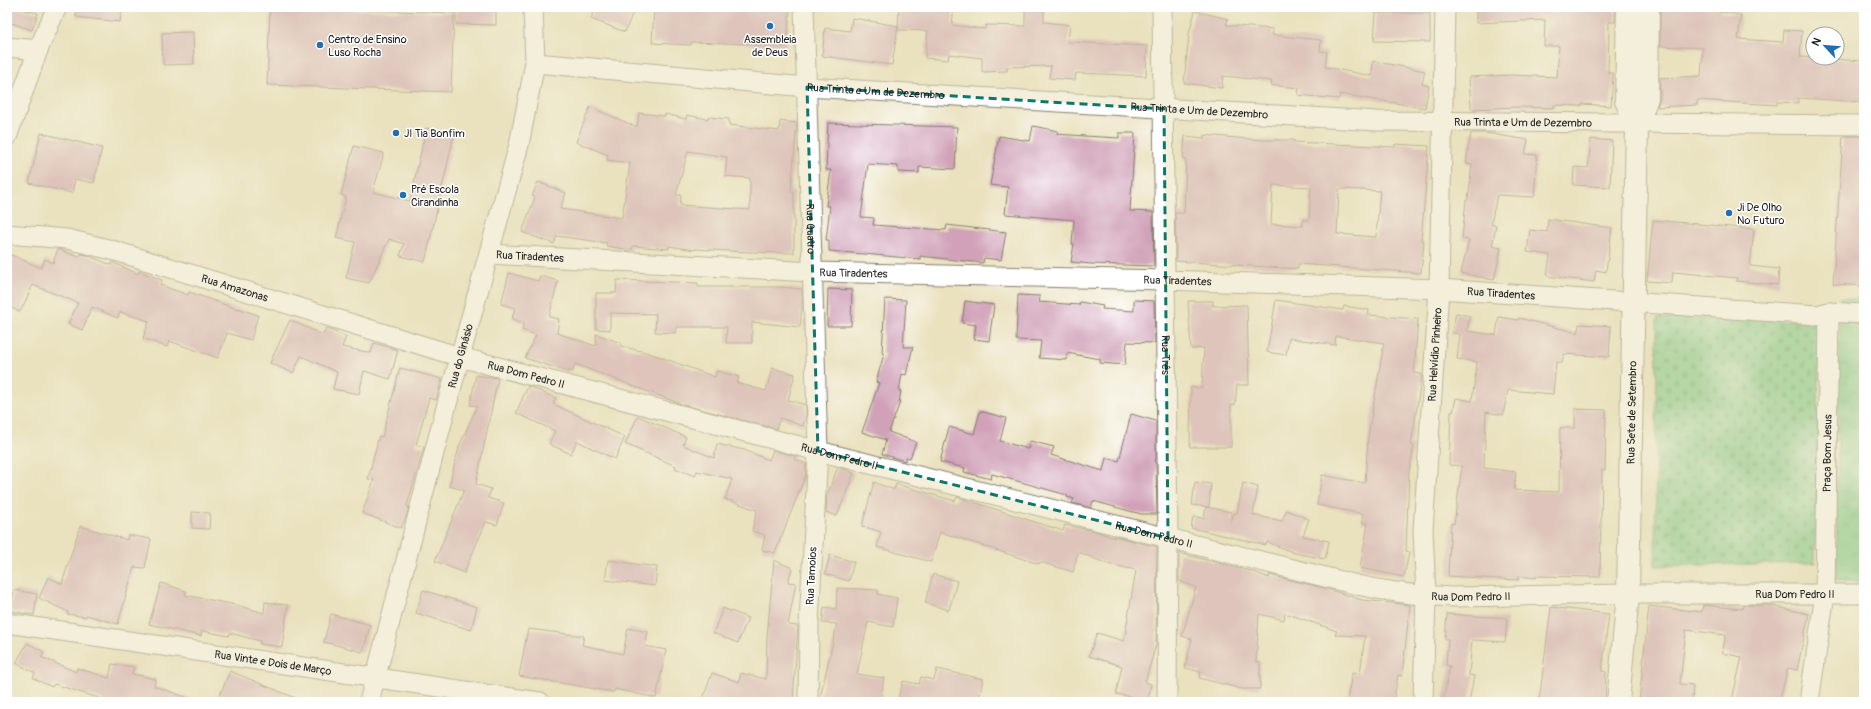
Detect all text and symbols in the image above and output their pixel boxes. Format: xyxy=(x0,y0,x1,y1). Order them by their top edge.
marker: Assembleia de Deus xyxy=(765,21,775,31)
north arrow xyxy=(1805,26,1845,66)
place label: Centro de Ensino Luso Rocha xyxy=(328,33,407,59)
place label: Assembleia de Deus xyxy=(744,33,796,59)
text: N xyxy=(1809,35,1824,48)
marker: Centro de Ensino Luso Rocha xyxy=(315,40,325,50)
street label: Rua Trinta e Um de Dezembro xyxy=(807,81,945,102)
street label: Rua Trinta e Um de Dezembro xyxy=(1130,100,1269,121)
street label: Rua Trinta e Um de Dezembro xyxy=(1454,116,1592,130)
place label: JI Tia Bonfim xyxy=(404,127,465,140)
marker: JI Tia Bonfim xyxy=(391,128,401,138)
place label: Pré Escola Cirandinha xyxy=(411,183,459,209)
marker: Pré Escola Cirandinha xyxy=(398,190,408,200)
place label: Ji De Olho No Futuro xyxy=(1737,201,1785,227)
street label: Rua Quatro xyxy=(803,203,818,254)
marker: Ji De Olho No Futuro xyxy=(1724,208,1734,218)
street label: Rua Tiradentes xyxy=(495,248,564,265)
street label: Rua Tiradentes xyxy=(819,266,888,281)
street label: Rua Amazonas xyxy=(200,272,270,305)
street label: Rua Tiradentes xyxy=(1143,274,1212,289)
street label: Rua Tiradentes xyxy=(1467,285,1536,303)
street label: Rua Helvídio Pinheiro xyxy=(1426,307,1445,402)
street label: Rua do Ginásio xyxy=(446,322,476,390)
street label: Rua Três xyxy=(1159,335,1172,375)
street label: Rua Dom Pedro II xyxy=(486,359,566,391)
street label: Rua Sete de Setembro xyxy=(1624,361,1639,464)
street label: Praça Bom Jesus xyxy=(1820,414,1835,492)
street label: Rua Dom Pedro II xyxy=(799,441,879,473)
street label: Rua Dom Pedro II xyxy=(1114,519,1194,551)
street label: Rua Tamoios xyxy=(803,546,820,606)
street label: Rua Dom Pedro II xyxy=(1755,588,1835,601)
street label: Rua Dom Pedro II xyxy=(1431,590,1511,604)
street label: Rua Vinte e Dois de Março xyxy=(214,648,332,678)

